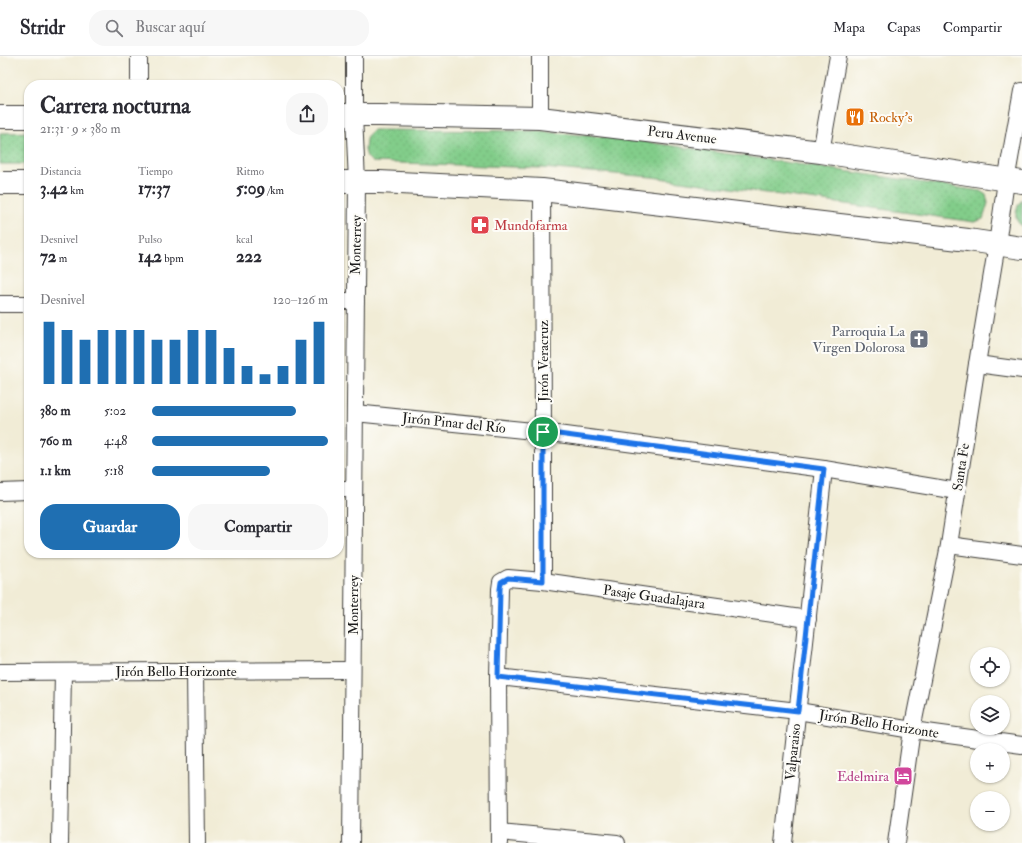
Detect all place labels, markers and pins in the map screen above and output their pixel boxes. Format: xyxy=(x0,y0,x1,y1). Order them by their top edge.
restaurant icon: Rocky's xyxy=(844,106,866,128)
place label: Rocky's xyxy=(869,109,913,127)
pharmacy icon: Mundofarma xyxy=(469,214,491,236)
place label: Mundofarma xyxy=(494,217,568,234)
place label: Parroquia La Virgen Dolorosa xyxy=(813,323,905,356)
church icon: Parroquia La Virgen Dolorosa xyxy=(908,328,930,350)
pin xyxy=(526,415,560,449)
hotel icon: Edelmira xyxy=(892,765,914,787)
place label: Edelmira xyxy=(837,768,889,785)

